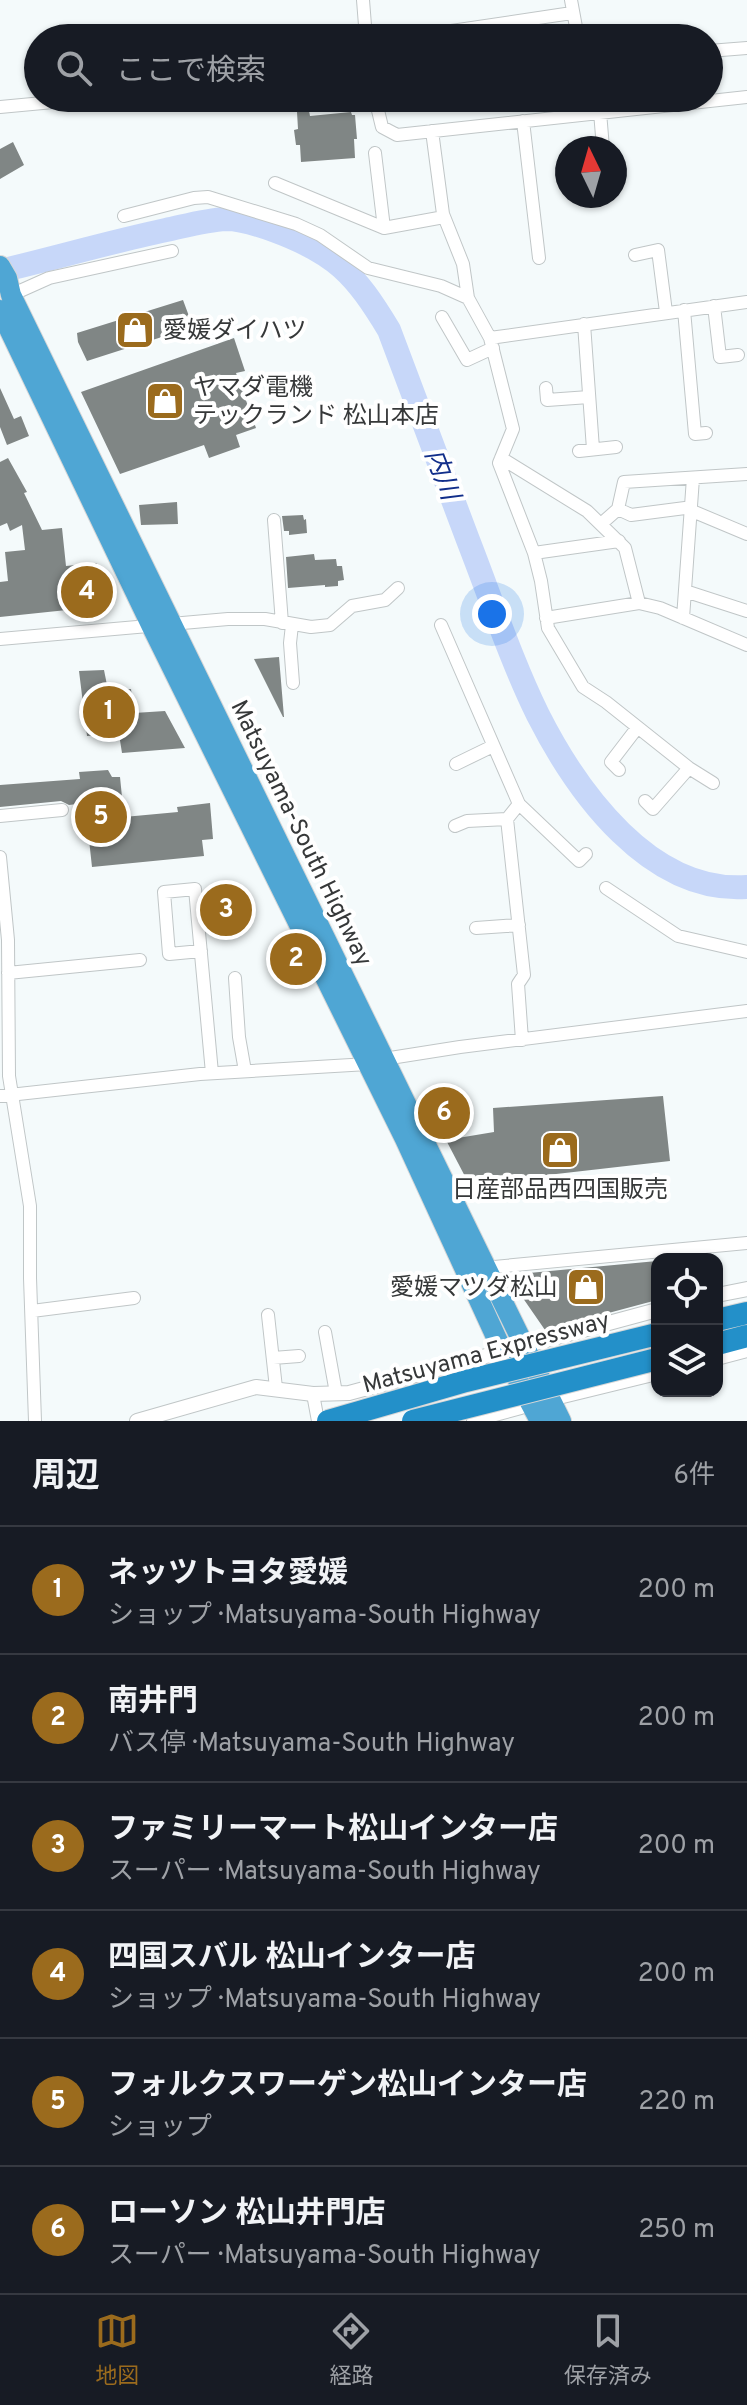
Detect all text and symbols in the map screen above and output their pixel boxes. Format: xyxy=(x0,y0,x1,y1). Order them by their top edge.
search box xyxy=(24,24,723,112)
icon: search xyxy=(52,46,96,90)
text: ここで検索 xyxy=(116,54,266,91)
north arrow xyxy=(555,136,627,208)
shop icon: 愛媛ダイハツ xyxy=(114,309,156,351)
place label: 愛媛ダイハツ xyxy=(163,317,307,347)
place label: ヤマダ電機 テックランド 松山本店 xyxy=(193,374,439,432)
shop icon: ヤマダ電機 テックランド 松山本店 xyxy=(144,380,186,422)
water label: 内川 xyxy=(416,445,466,508)
pin: 4 xyxy=(61,562,113,622)
your location xyxy=(472,594,512,634)
pin: 1 xyxy=(83,682,135,742)
street label: Matsuyama-South Highway xyxy=(223,696,378,972)
pin: 5 xyxy=(75,787,127,847)
pin: 3 xyxy=(200,880,252,940)
pin: 2 xyxy=(270,929,322,989)
pin: 6 xyxy=(418,1083,470,1143)
shop icon: 日産部品西四国販売 xyxy=(539,1129,581,1171)
place label: 日産部品西四国販売 xyxy=(452,1176,668,1206)
map controls xyxy=(651,1253,723,1397)
button: locate xyxy=(651,1253,723,1325)
shop icon: 愛媛マツダ松山 xyxy=(565,1266,607,1308)
place label: 愛媛マツダ松山 xyxy=(390,1274,558,1304)
street label: Matsuyama Expressway xyxy=(360,1306,613,1401)
button: layers xyxy=(651,1325,723,1397)
text: 周辺 xyxy=(32,1456,100,1499)
text: 6件 xyxy=(673,1460,715,1493)
text: ネッツトヨタ愛媛 xyxy=(108,1556,348,1593)
text: 1 xyxy=(53,1574,63,1607)
text: 200 m xyxy=(638,1574,715,1607)
text: ショップ · Matsuyama-South Highway xyxy=(108,1600,541,1633)
text: 南井門 xyxy=(108,1684,198,1721)
text: 2 xyxy=(50,1702,66,1735)
text: 200 m xyxy=(638,1702,715,1735)
text: バス停 · Matsuyama-South Highway xyxy=(108,1728,515,1761)
text: ファミリーマート松山インター店 xyxy=(108,1812,558,1849)
text: 3 xyxy=(50,1830,66,1863)
text: 200 m xyxy=(638,1830,715,1863)
text: スーパー · Matsuyama-South Highway xyxy=(108,1856,541,1889)
text: 四国スバル 松山インター店 xyxy=(108,1940,476,1977)
text: 4 xyxy=(50,1958,66,1991)
text: 200 m xyxy=(638,1958,715,1991)
text: ショップ · Matsuyama-South Highway xyxy=(108,1984,541,2017)
text: フォルクスワーゲン松山インター店 xyxy=(108,2068,587,2105)
text: 5 xyxy=(50,2086,66,2119)
text: 220 m xyxy=(638,2086,715,2119)
text: ショップ xyxy=(108,2112,212,2145)
text: ローソン 松山井門店 xyxy=(108,2196,386,2233)
text: 6 xyxy=(50,2214,66,2247)
text: 250 m xyxy=(638,2214,715,2247)
text: スーパー · Matsuyama-South Highway xyxy=(108,2240,541,2273)
tab: 地図 xyxy=(95,2309,139,2391)
tab: 経路 xyxy=(329,2309,374,2391)
tab: 保存済み xyxy=(564,2309,652,2391)

